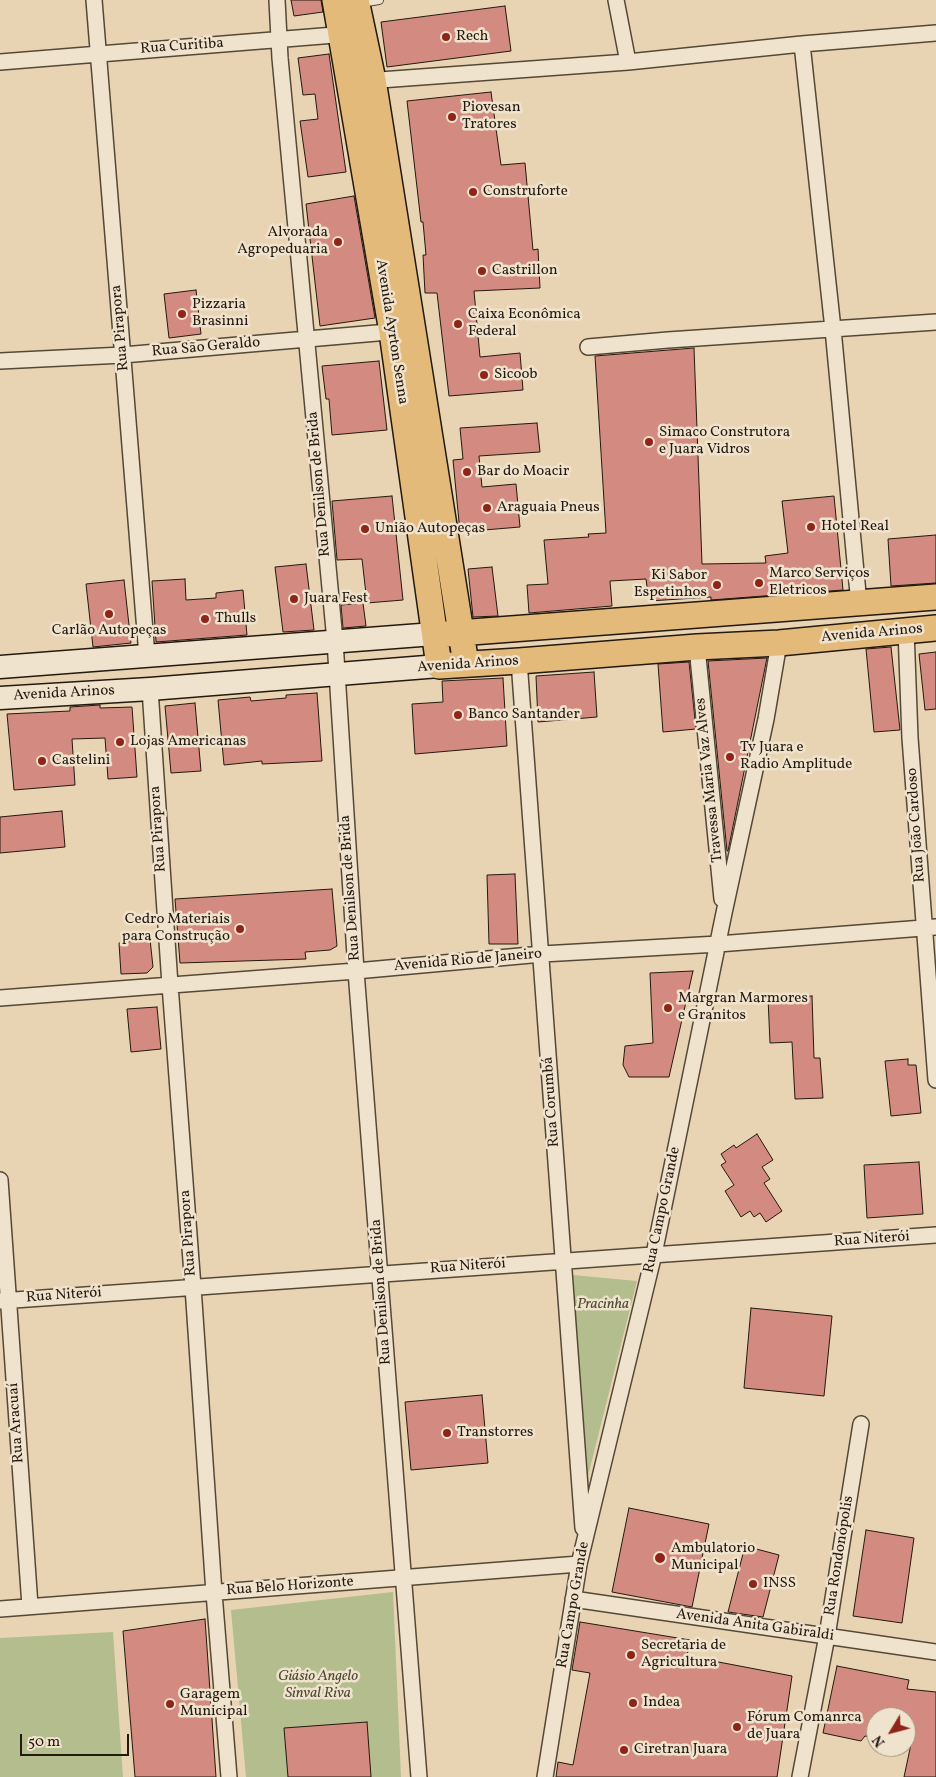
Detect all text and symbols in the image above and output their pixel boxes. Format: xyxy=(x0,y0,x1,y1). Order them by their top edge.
place label: Rech xyxy=(456,28,488,46)
marker: Rech xyxy=(440,31,452,43)
street label: Rua Curitiba xyxy=(140,35,224,59)
place label: Piovesan Tratores xyxy=(462,99,521,134)
marker: Piovesan Tratores xyxy=(446,111,458,123)
place label: Construforte xyxy=(483,183,568,201)
marker: Construforte xyxy=(467,186,479,198)
place label: Alvorada Agropeduaria xyxy=(237,224,328,259)
marker: Alvorada Agropeduaria xyxy=(332,236,344,248)
street label: Avenida Ayrton Senna xyxy=(371,258,411,406)
place label: Castrillon xyxy=(492,262,558,280)
marker: Castrillon xyxy=(476,265,488,277)
street label: Rua Pirapora xyxy=(108,284,134,372)
place label: Pizzaria Brasinni xyxy=(192,296,248,331)
place label: Caixa Econômica Federal xyxy=(468,306,581,341)
marker: Pizzaria Brasinni xyxy=(176,308,188,320)
marker: Caixa Econômica Federal xyxy=(452,318,464,330)
street label: Rua São Geraldo xyxy=(151,334,261,362)
place label: Sicoob xyxy=(494,366,538,384)
marker: Sicoob xyxy=(478,369,490,381)
street label: Rua Denilson de Brida xyxy=(305,410,335,558)
place label: Simaco Construtora e Juara Vidros xyxy=(659,424,790,459)
marker: Simaco Construtora e Juara Vidros xyxy=(643,436,655,448)
place label: Bar do Moacir xyxy=(477,463,569,481)
marker: Bar do Moacir xyxy=(461,466,473,478)
place label: Araguaia Pneus xyxy=(497,499,600,517)
marker: Araguaia Pneus xyxy=(481,502,493,514)
place label: Hotel Real xyxy=(821,518,889,536)
place label: União Autopeças xyxy=(375,520,485,538)
marker: Hotel Real xyxy=(805,521,817,533)
marker: União Autopeças xyxy=(359,523,371,535)
place label: Marco Serviços Eletricos xyxy=(769,565,870,600)
place label: Ki Sabor Espetinhos xyxy=(634,567,707,602)
marker: Marco Serviços Eletricos xyxy=(753,577,765,589)
marker: Ki Sabor Espetinhos xyxy=(711,579,723,591)
place label: Juara Fest xyxy=(304,590,368,608)
marker: Juara Fest xyxy=(288,593,300,605)
marker: Carlão Autopeças xyxy=(103,608,115,620)
place label: Thulls xyxy=(215,610,256,628)
marker: Thulls xyxy=(199,613,211,625)
street label: Avenida Arinos xyxy=(821,621,923,647)
place label: Carlão Autopeças xyxy=(52,622,166,640)
street label: Avenida Arinos xyxy=(417,652,519,678)
street label: Avenida Arinos xyxy=(13,682,115,706)
street label: Travessa Maria Vaz Alves xyxy=(692,697,728,863)
place label: Banco Santander xyxy=(468,706,580,724)
marker: Banco Santander xyxy=(452,709,464,721)
place label: Lojas Americanas xyxy=(130,733,246,751)
marker: Lojas Americanas xyxy=(114,736,126,748)
place label: Tv Juara e Radio Amplitude xyxy=(740,739,852,774)
marker: Tv Juara e Radio Amplitude xyxy=(724,751,736,763)
place label: Castelini xyxy=(52,752,110,770)
marker: Castelini xyxy=(36,755,48,767)
street label: Rua João Cardoso xyxy=(904,767,930,883)
street label: Rua Pirapora xyxy=(147,785,171,873)
street label: Rua Denilson de Brida xyxy=(337,814,365,962)
place label: Cedro Materiais para Construção xyxy=(122,911,230,946)
marker: Cedro Materiais para Construção xyxy=(234,923,246,935)
street label: Avenida Rio de Janeiro xyxy=(393,946,543,976)
place label: Margran Marmores e Granitos xyxy=(678,990,808,1025)
marker: Margran Marmores e Granitos xyxy=(662,1002,674,1014)
street label: Rua Corumbá xyxy=(540,1056,564,1148)
street label: Rua Campo Grande xyxy=(641,1145,685,1275)
street label: Rua Pirapora xyxy=(177,1189,201,1277)
street label: Rua Denilson de Brida xyxy=(368,1218,396,1366)
street label: Rua Niterói xyxy=(834,1228,910,1252)
street label: Rua Niterói xyxy=(430,1255,506,1279)
street label: Rua Niterói xyxy=(26,1284,102,1308)
park label: Pracinha xyxy=(577,1296,629,1314)
street label: Rua Aracuaí xyxy=(5,1382,29,1464)
place label: Transtorres xyxy=(457,1424,533,1442)
marker: Transtorres xyxy=(441,1427,453,1439)
street label: Rua Rondonópolis xyxy=(822,1495,858,1617)
street label: Rua Campo Grande xyxy=(554,1540,594,1670)
place label: Ambulatorio Municipal xyxy=(671,1540,755,1575)
marker: Ambulatorio Municipal xyxy=(653,1551,667,1565)
street label: Rua Belo Horizonte xyxy=(226,1574,354,1600)
place label: INSS xyxy=(763,1575,796,1593)
marker: INSS xyxy=(747,1578,759,1590)
street label: Avenida Anita Gabiraldi xyxy=(675,1606,835,1646)
place label: Secretaria de Agricultura xyxy=(641,1637,726,1672)
marker: Secretaria de Agricultura xyxy=(625,1649,637,1661)
park label: Giásio Angelo Sinval Riva xyxy=(278,1668,358,1703)
place label: Garagem Municipal xyxy=(180,1686,247,1721)
place label: Indea xyxy=(643,1694,680,1712)
marker: Indea xyxy=(627,1697,639,1709)
marker: Garagem Municipal xyxy=(164,1698,176,1710)
north arrow xyxy=(866,1707,916,1757)
place label: Fórum Comanrca de Juara xyxy=(747,1709,862,1744)
marker: Fórum Comanrca de Juara xyxy=(731,1721,743,1733)
scale bar xyxy=(22,1724,131,1756)
text: N xyxy=(869,1731,890,1751)
text: 50 m xyxy=(28,1732,60,1753)
place label: Ciretran Juara xyxy=(634,1741,727,1759)
marker: Ciretran Juara xyxy=(618,1744,630,1756)

